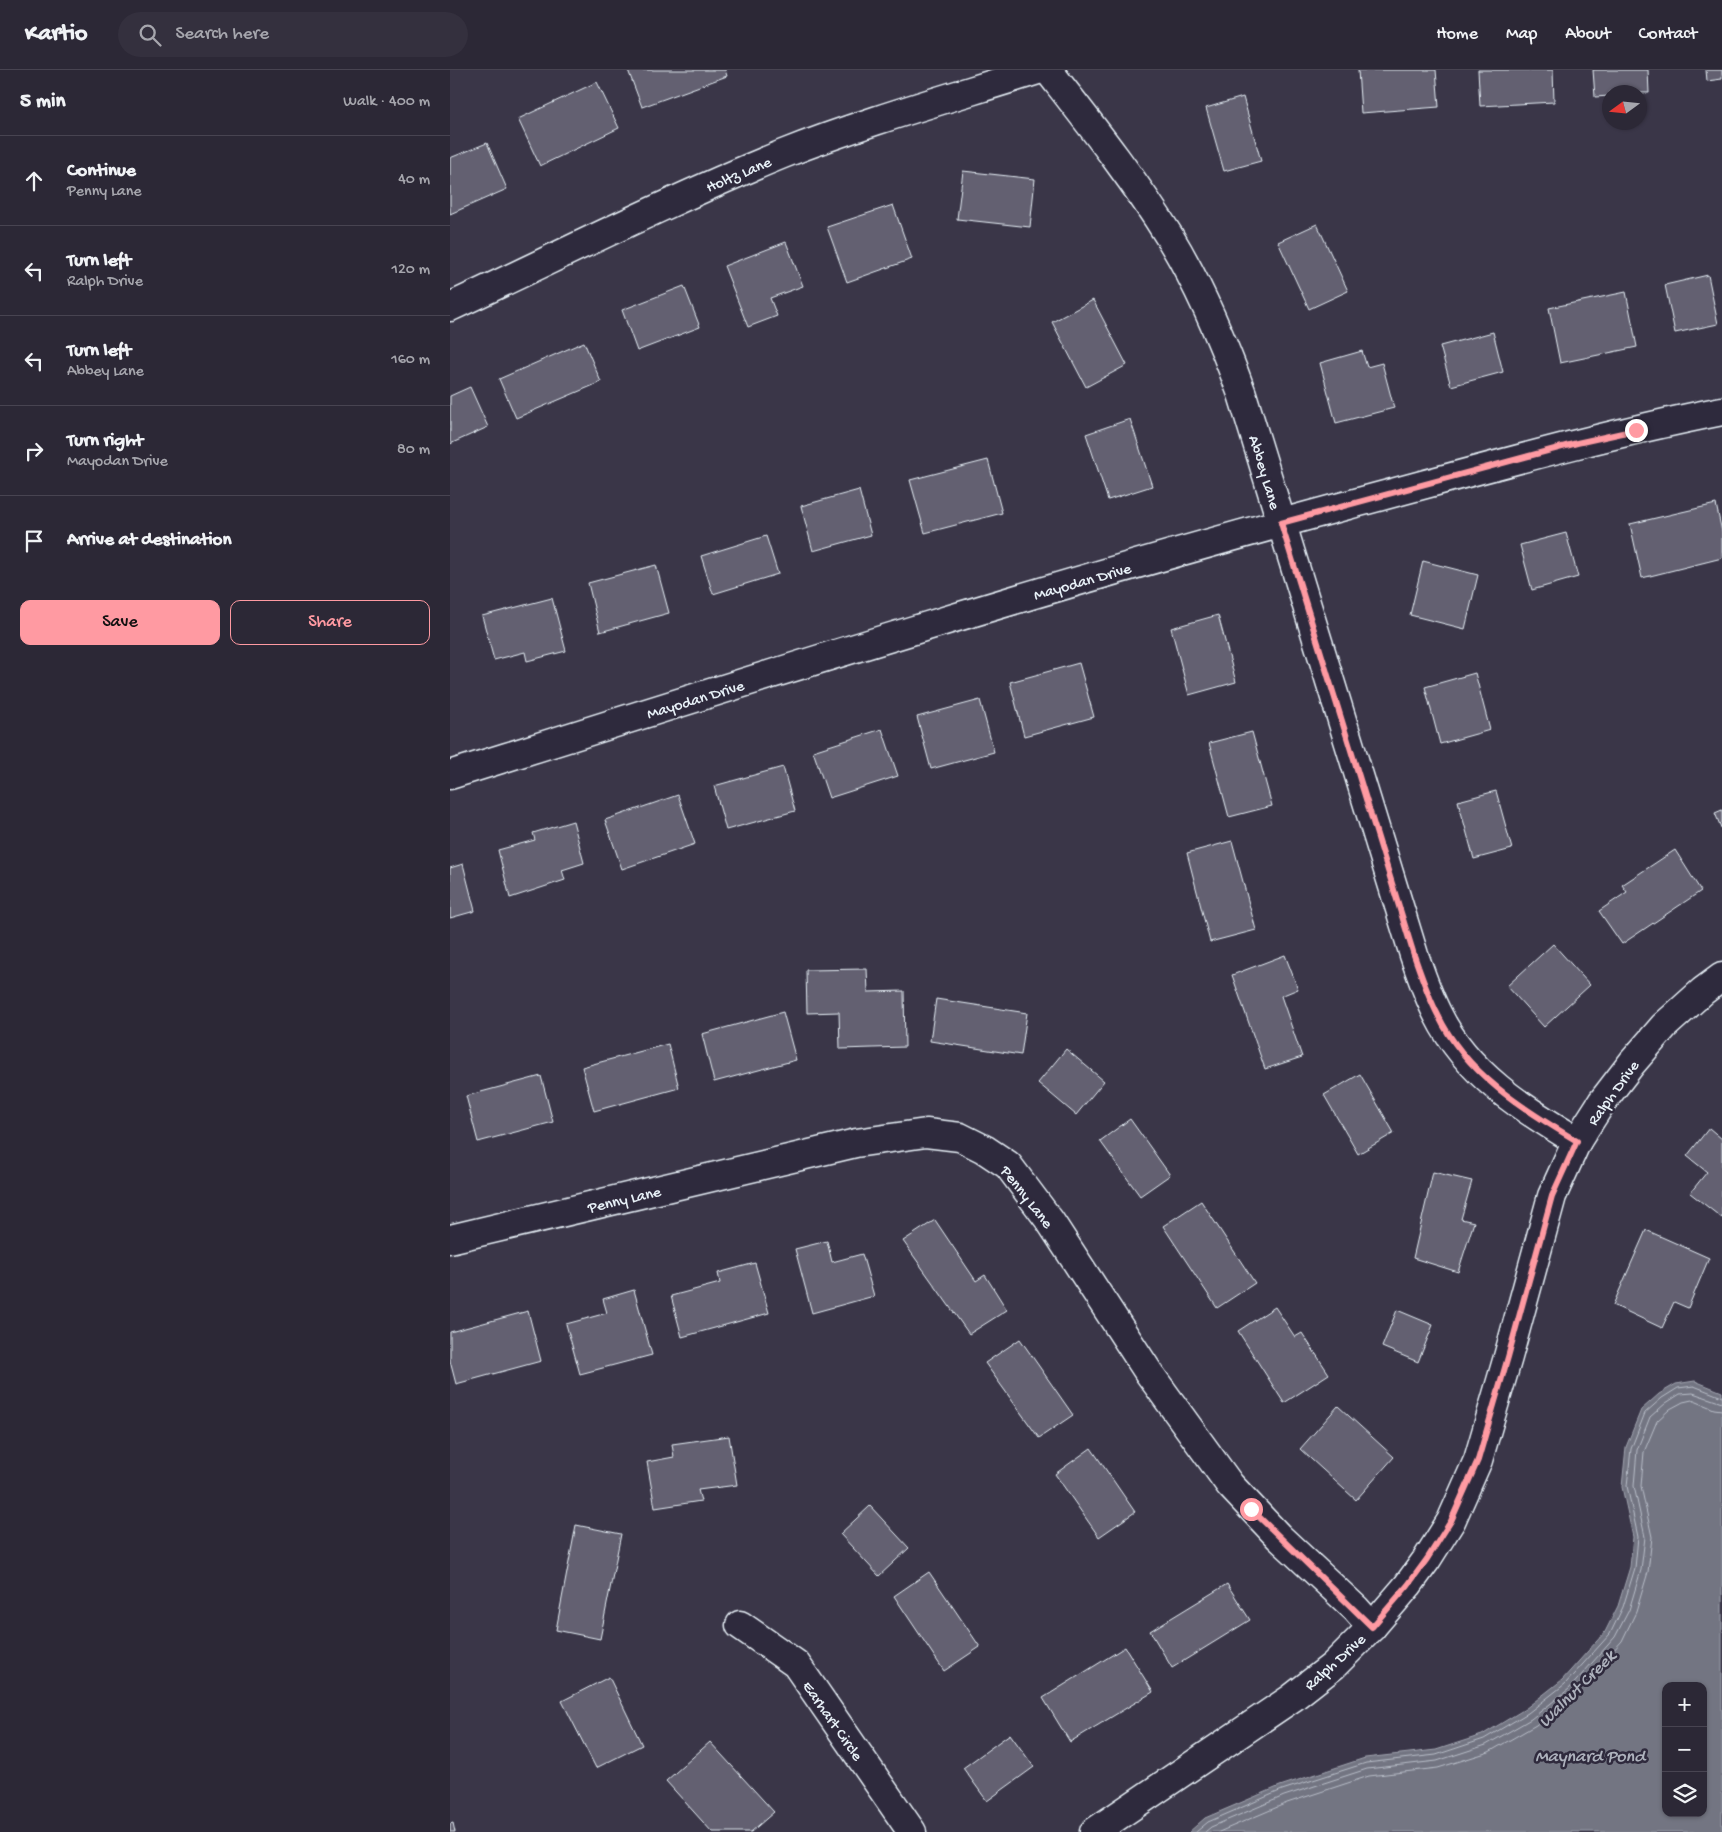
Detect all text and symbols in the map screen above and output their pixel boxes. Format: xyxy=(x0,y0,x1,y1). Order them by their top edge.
search box xyxy=(118,12,468,57)
text: Kartio xyxy=(25,20,88,49)
icon: search xyxy=(136,21,164,49)
text: Search here xyxy=(176,23,269,46)
text: Home xyxy=(1436,24,1478,45)
text: Map xyxy=(1506,24,1537,45)
text: About xyxy=(1565,24,1611,45)
text: Contact xyxy=(1639,24,1697,45)
north arrow xyxy=(1602,85,1647,130)
text: 5 min xyxy=(20,90,65,115)
text: Walk · 400 m xyxy=(343,93,430,112)
street label: Holtz Lane xyxy=(704,154,775,198)
text: Continue xyxy=(67,160,136,183)
icon: ahead xyxy=(20,167,48,195)
text: 40 m xyxy=(398,171,430,190)
text: Penny Lane xyxy=(67,183,142,202)
text: Turn left xyxy=(67,250,131,273)
icon: left xyxy=(20,257,48,285)
text: 120 m xyxy=(391,261,430,280)
text: Ralph Drive xyxy=(67,273,143,292)
text: Turn left xyxy=(67,340,131,363)
icon: left xyxy=(20,347,48,375)
text: 160 m xyxy=(391,351,430,370)
text: Abbey Lane xyxy=(67,363,144,382)
route end xyxy=(1625,419,1648,442)
text: Turn right xyxy=(67,430,143,453)
street label: Abbey Lane xyxy=(1242,433,1283,513)
icon: right xyxy=(20,437,48,465)
text: 80 m xyxy=(397,441,430,460)
text: Mayodan Drive xyxy=(67,453,168,472)
icon: arrive xyxy=(20,527,48,555)
text: Arrive at destination xyxy=(67,529,231,552)
street label: Mayodan Drive xyxy=(1032,560,1135,606)
button: Save xyxy=(20,600,220,645)
button: Share xyxy=(230,600,430,645)
street label: Mayodan Drive xyxy=(645,677,748,725)
street label: Ralph Drive xyxy=(1585,1057,1645,1130)
street label: Penny Lane xyxy=(994,1162,1056,1234)
street label: Penny Lane xyxy=(585,1184,664,1219)
route start xyxy=(1240,1498,1263,1521)
street label: Ralph Drive xyxy=(1302,1631,1371,1696)
water label: Walnut Creek xyxy=(1535,1645,1622,1733)
street label: Earhart Circle xyxy=(797,1678,866,1766)
map controls xyxy=(1662,1682,1707,1817)
button: + xyxy=(1662,1682,1707,1727)
button: − xyxy=(1662,1727,1707,1772)
water label: Maynard Pond xyxy=(1535,1747,1647,1768)
button: layers xyxy=(1662,1772,1707,1817)

